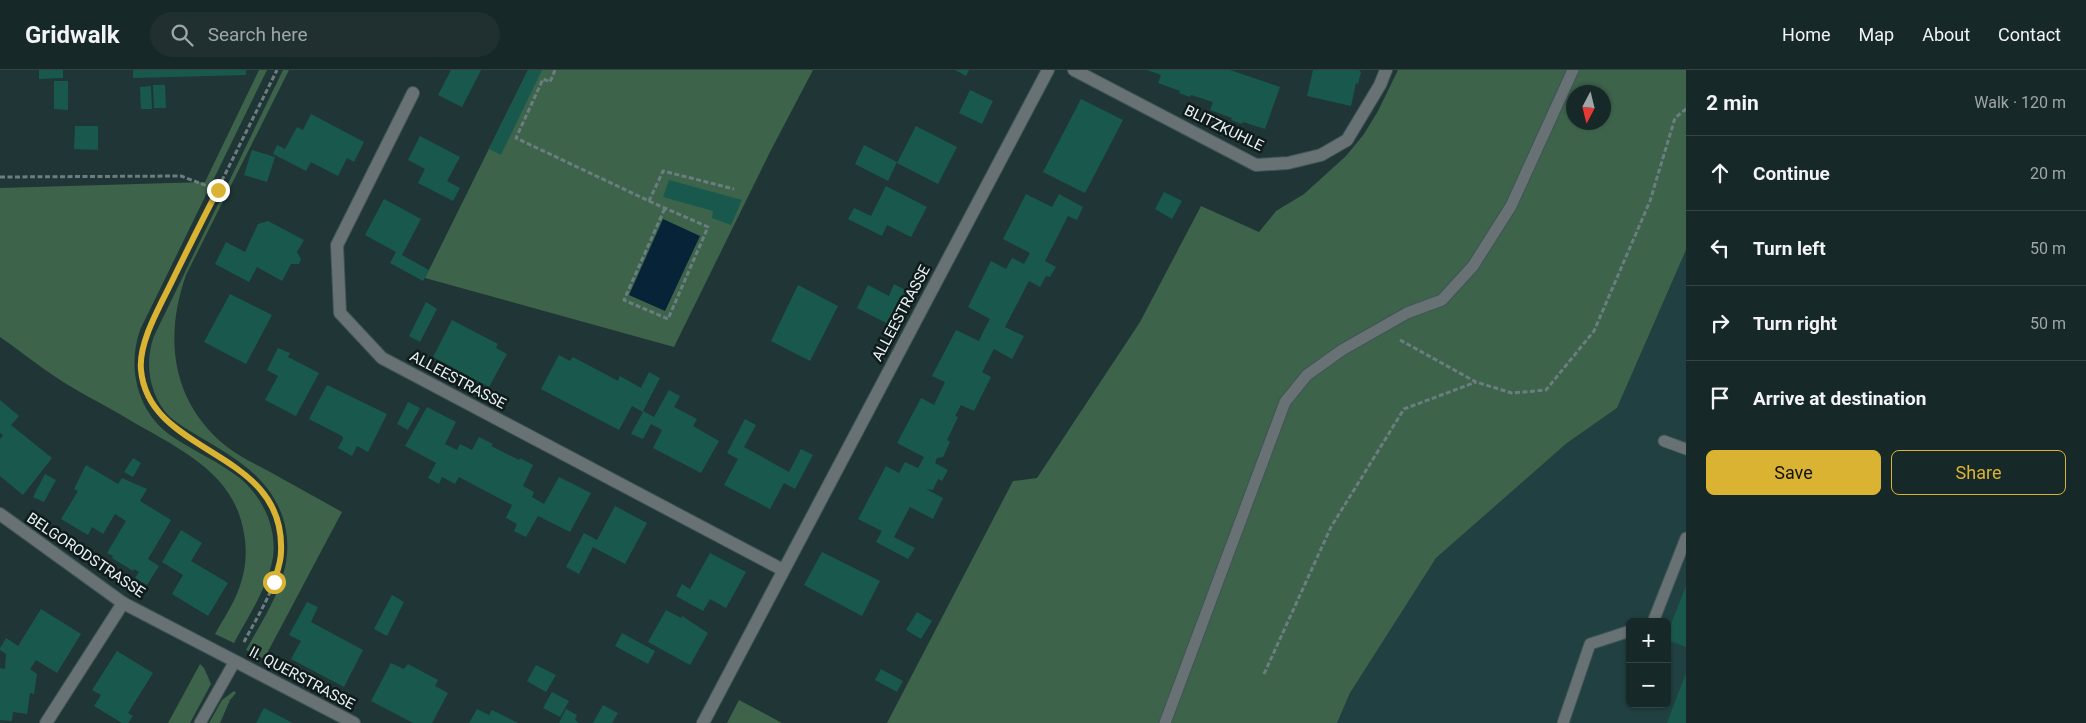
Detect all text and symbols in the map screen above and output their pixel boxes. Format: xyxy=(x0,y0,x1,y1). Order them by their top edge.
search box xyxy=(150,12,500,57)
text: Gridwalk xyxy=(25,21,120,49)
icon: search xyxy=(168,21,196,49)
text: Search here xyxy=(208,23,308,46)
text: Home xyxy=(1782,24,1831,45)
text: Map xyxy=(1859,24,1894,45)
text: About xyxy=(1922,24,1970,45)
text: Contact xyxy=(1998,24,2061,45)
north arrow xyxy=(1566,85,1611,130)
text: 2 min xyxy=(1706,91,1759,115)
text: Walk · 120 m xyxy=(1974,93,2066,112)
street label: BLITZKUHLE xyxy=(1182,101,1267,155)
icon: ahead xyxy=(1706,159,1734,187)
text: Continue xyxy=(1753,162,1830,185)
text: 20 m xyxy=(2030,164,2066,183)
route end xyxy=(207,179,230,202)
icon: left xyxy=(1706,234,1734,262)
text: Turn left xyxy=(1753,237,1826,260)
text: 50 m xyxy=(2030,239,2066,258)
street label: ALLEESTRASSE xyxy=(868,261,934,364)
icon: right xyxy=(1706,309,1734,337)
text: Turn right xyxy=(1753,312,1837,335)
text: 50 m xyxy=(2030,314,2066,333)
street label: ALLEESTRASSE xyxy=(407,347,510,413)
icon: arrive xyxy=(1706,384,1734,412)
text: Arrive at destination xyxy=(1753,387,1926,410)
button: Save xyxy=(1706,450,1881,495)
button: Share xyxy=(1891,450,2066,495)
street label: BELGORODSTRASSE xyxy=(23,509,149,601)
route start xyxy=(263,571,286,594)
map controls xyxy=(1626,618,1671,708)
button: + xyxy=(1626,618,1671,663)
street label: II. QUERSTRASSE xyxy=(246,643,358,714)
button: − xyxy=(1626,663,1671,708)

